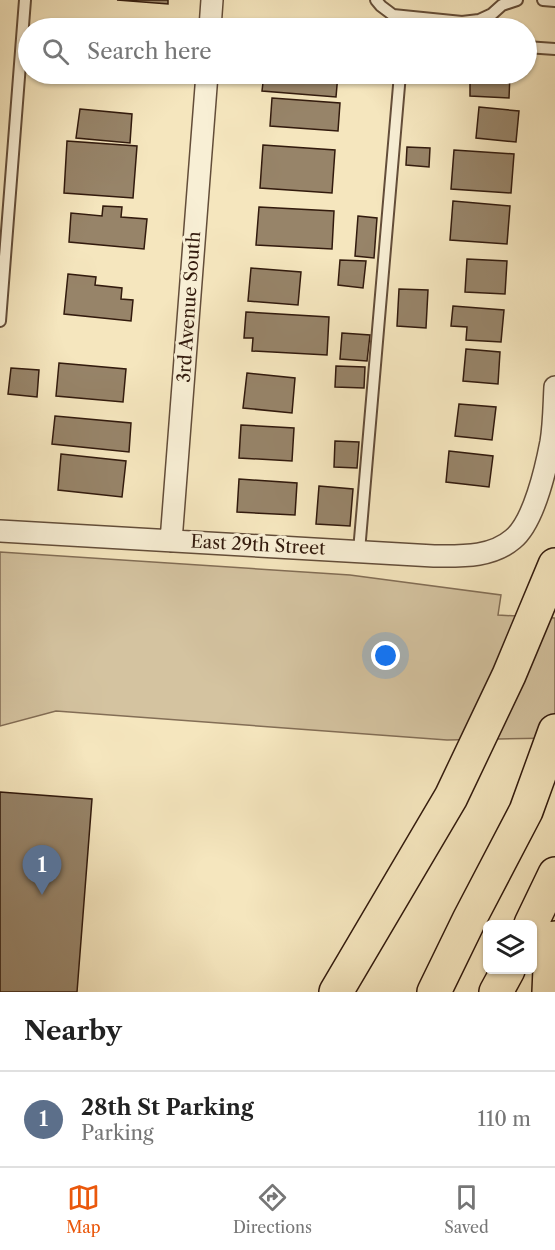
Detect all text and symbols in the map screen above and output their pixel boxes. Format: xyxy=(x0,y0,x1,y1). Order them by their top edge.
search box xyxy=(18,18,537,84)
icon: search xyxy=(39,35,72,68)
text: Search here xyxy=(87,38,212,65)
street label: 3rd Avenue South xyxy=(173,231,205,383)
street label: East 29th Street xyxy=(190,530,327,560)
your location xyxy=(371,641,400,670)
pin: 1 xyxy=(22,846,62,895)
map controls xyxy=(483,920,537,974)
button: layers xyxy=(483,920,537,974)
text: Nearby xyxy=(24,1015,122,1047)
text: 28th St Parking xyxy=(81,1094,254,1121)
text: 1 xyxy=(39,1107,48,1131)
text: 110 m xyxy=(478,1107,531,1131)
text: Parking xyxy=(81,1121,154,1145)
tab: Map xyxy=(66,1181,101,1237)
tab: Directions xyxy=(233,1181,312,1237)
tab: Saved xyxy=(444,1181,489,1237)

